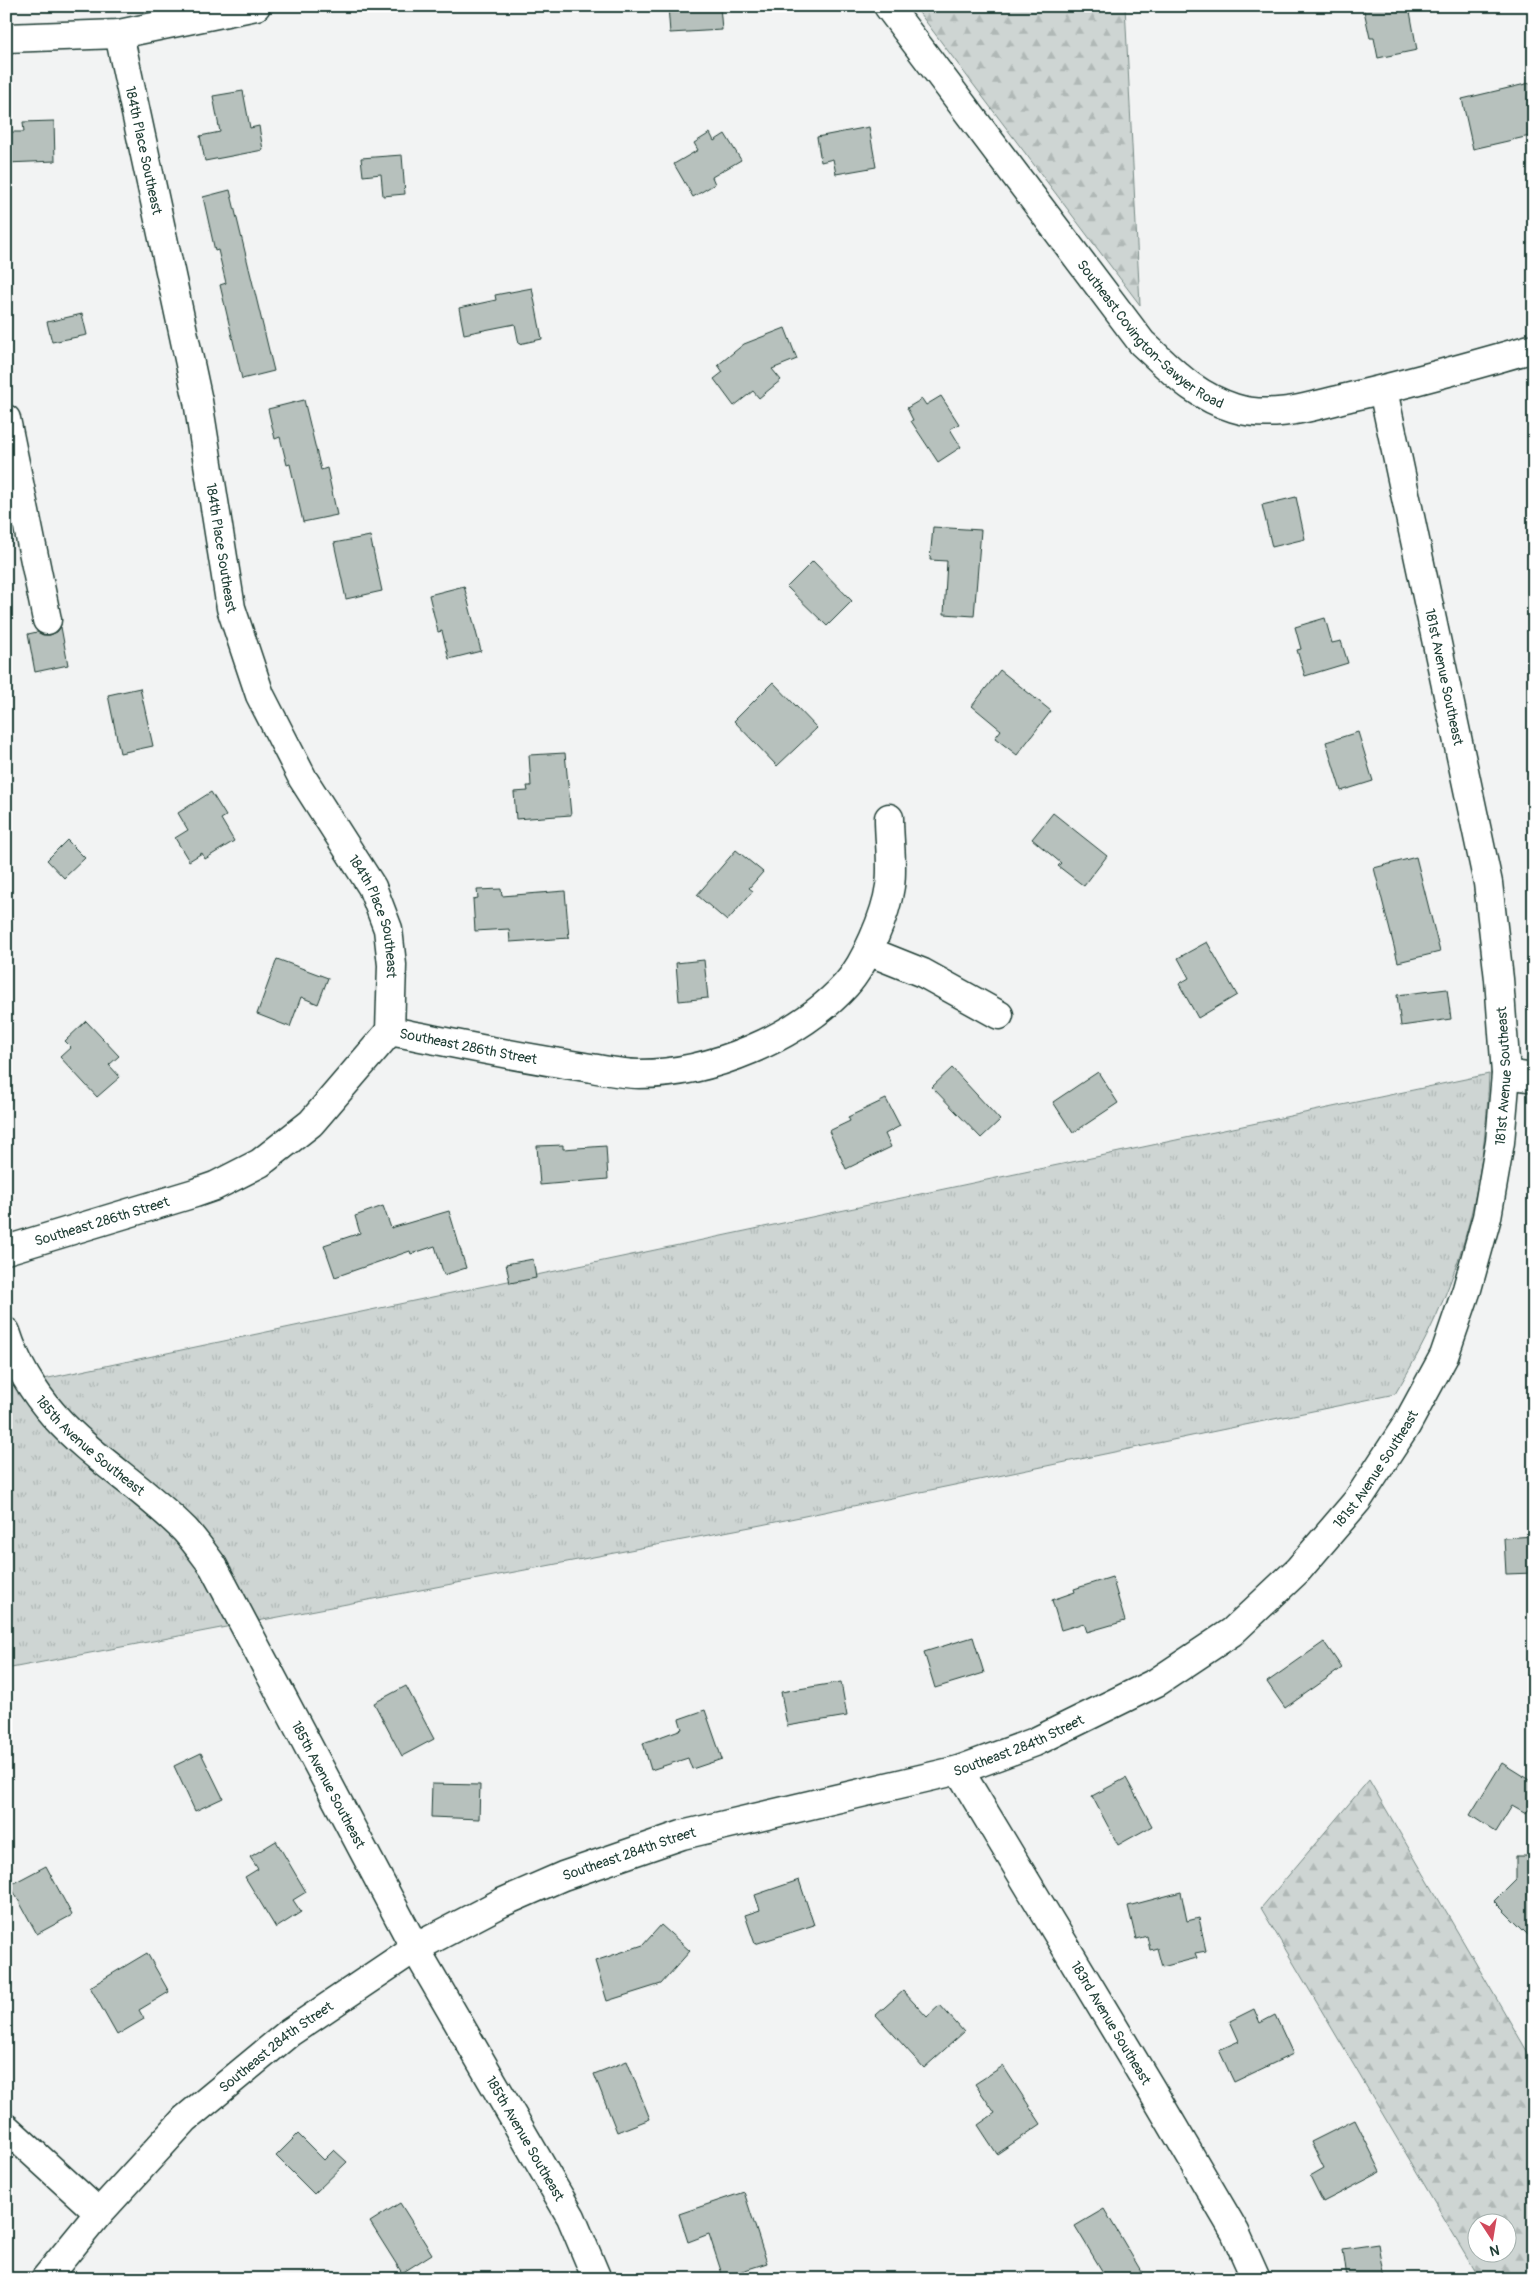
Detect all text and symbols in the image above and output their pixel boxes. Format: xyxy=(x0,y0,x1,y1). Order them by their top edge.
street label: 184th Place Southeast xyxy=(122,85,166,216)
street label: Southeast Covington-Sawyer Road xyxy=(1074,256,1226,412)
street label: 184th Place Southeast xyxy=(203,482,241,615)
street label: 181st Avenue Southeast xyxy=(1421,607,1467,747)
street label: 184th Place Southeast xyxy=(345,851,401,979)
street label: 181st Avenue Southeast xyxy=(1491,1006,1515,1147)
street label: Southeast 286th Street xyxy=(398,1025,539,1068)
street label: Southeast 286th Street xyxy=(32,1193,171,1249)
street label: 185th Avenue Southeast xyxy=(32,1392,149,1499)
street label: 181st Avenue Southeast xyxy=(1329,1407,1422,1531)
street label: Southeast 284th Street xyxy=(952,1711,1087,1780)
street label: 185th Avenue Southeast xyxy=(288,1718,369,1852)
street label: Southeast 284th Street xyxy=(560,1824,698,1884)
street label: 183rd Avenue Southeast xyxy=(1067,1958,1155,2088)
street label: Southeast 284th Street xyxy=(215,1997,336,2096)
street label: 185th Avenue Southeast xyxy=(482,2073,569,2204)
north arrow xyxy=(1468,2212,1518,2262)
text: N xyxy=(1488,2241,1501,2260)

